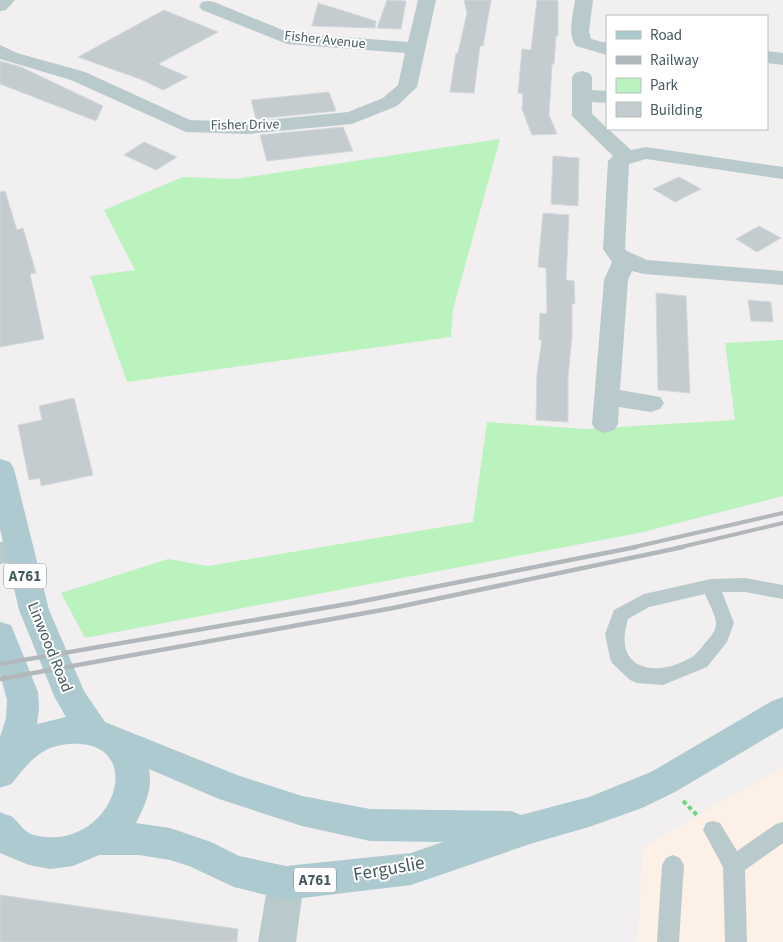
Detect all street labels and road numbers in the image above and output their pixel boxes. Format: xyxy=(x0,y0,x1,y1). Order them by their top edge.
street label: Fisher Avenue xyxy=(283,26,367,54)
street label: Fisher Drive xyxy=(210,114,280,136)
road number: A761 xyxy=(4,564,46,588)
street label: Linwood Road xyxy=(22,599,78,695)
street label: Ferguslie xyxy=(351,849,427,889)
road number: A761 xyxy=(294,868,336,892)

